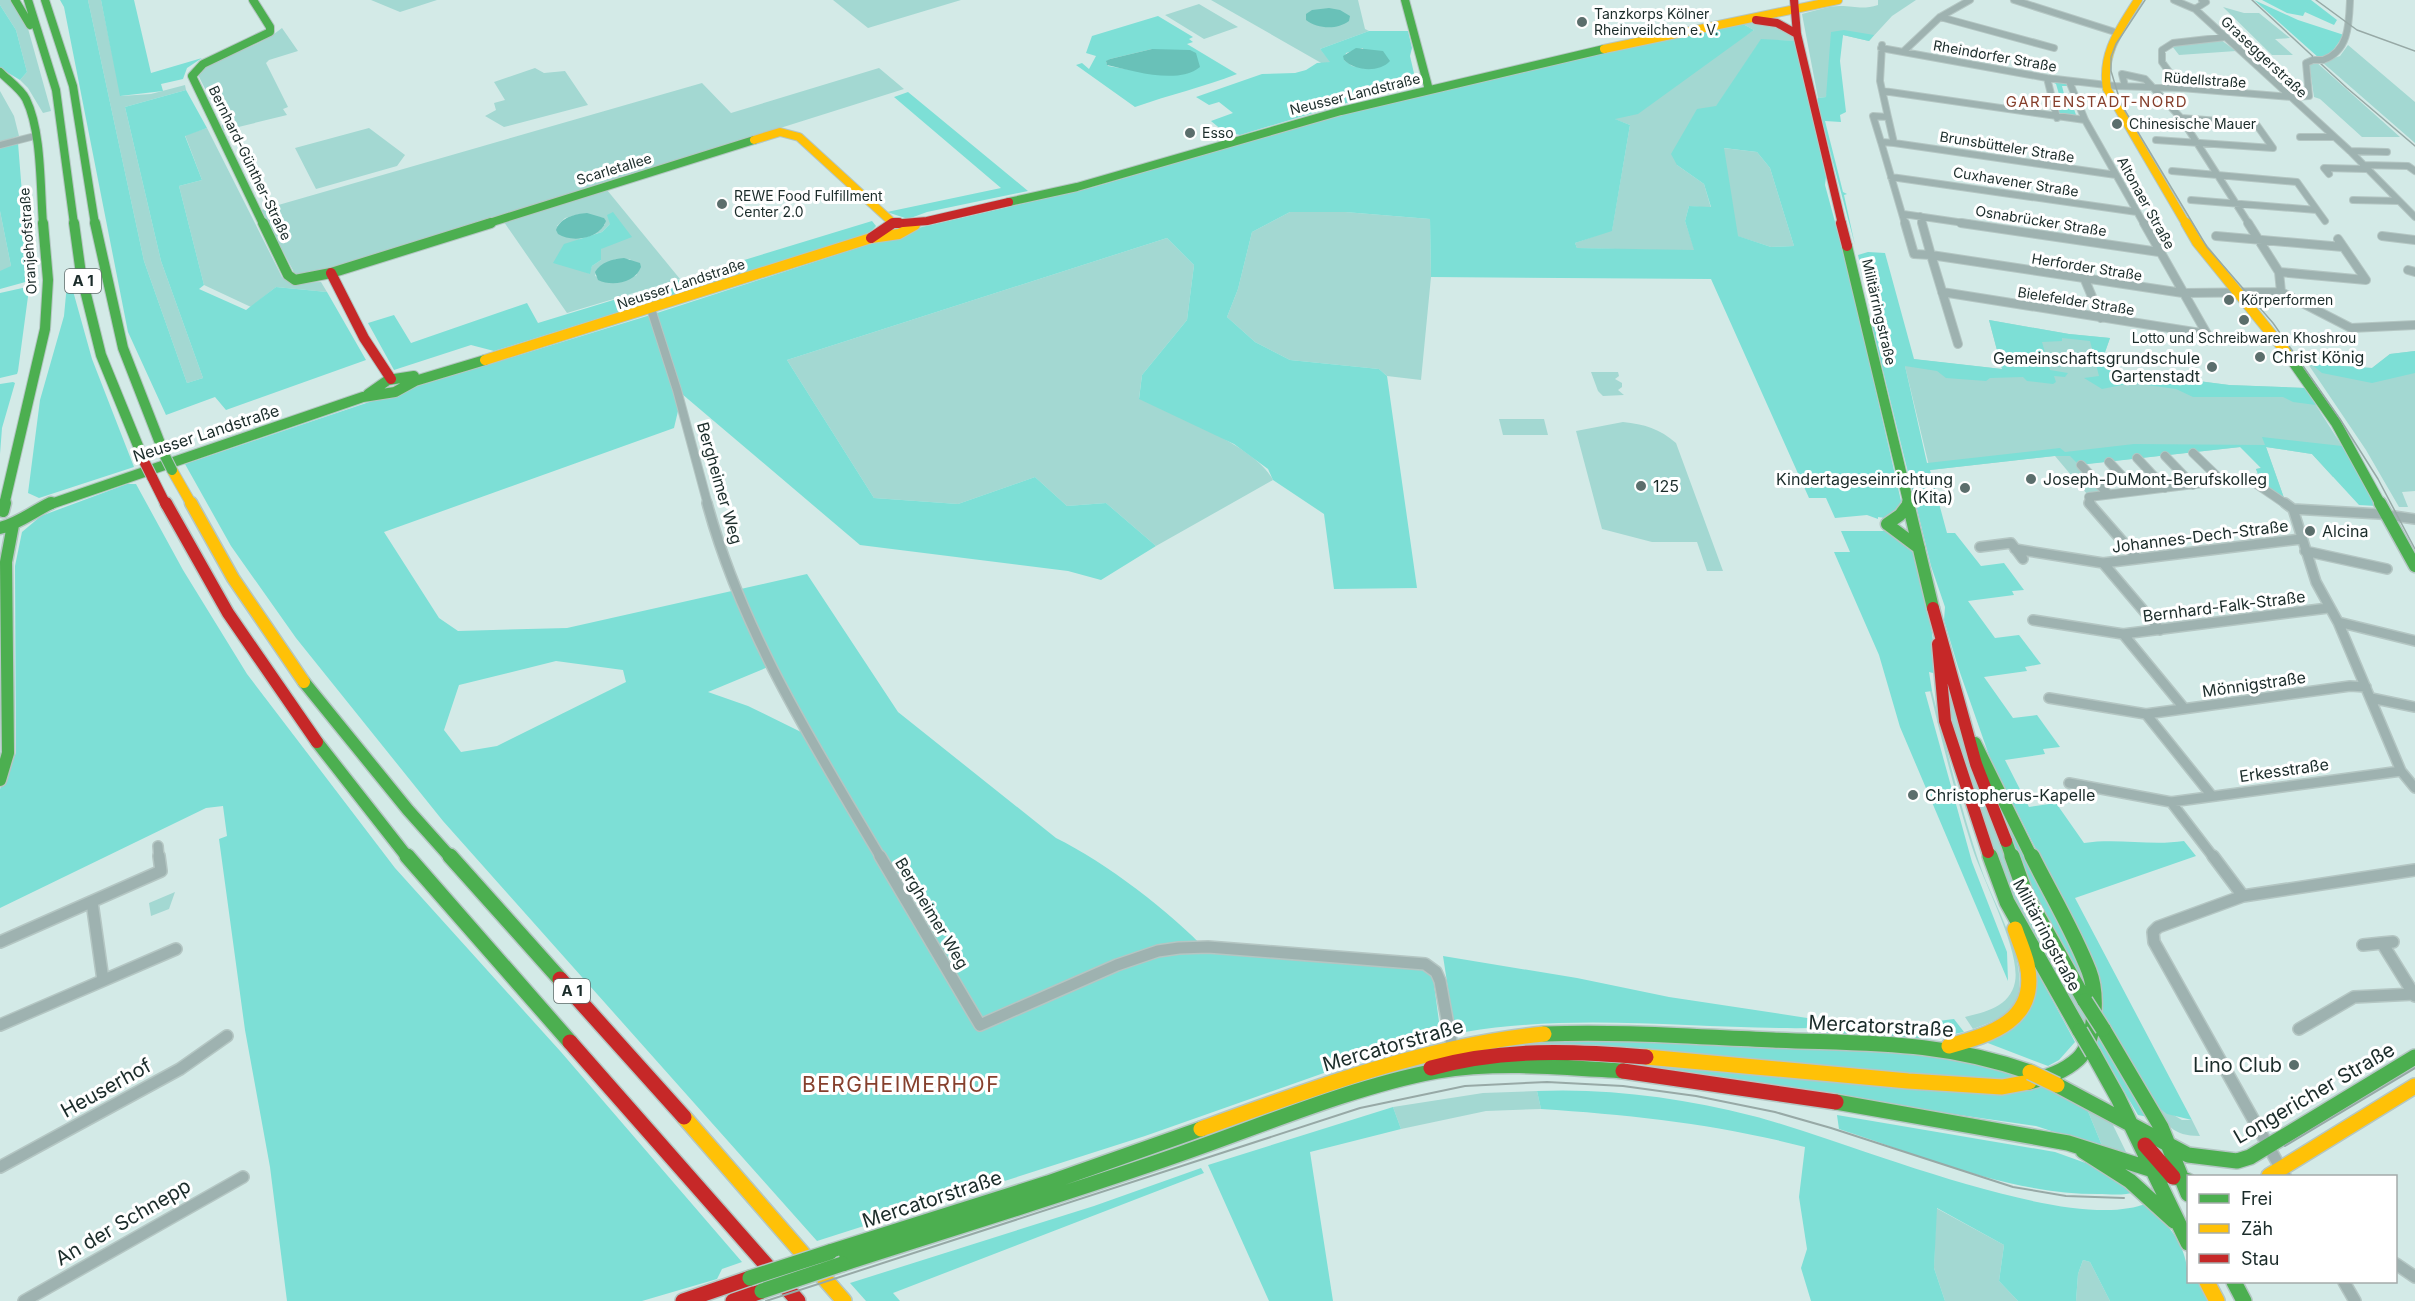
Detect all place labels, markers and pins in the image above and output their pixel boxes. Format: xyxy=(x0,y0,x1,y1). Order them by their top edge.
place label: Tanzkorps Kölner Rheinveilchen e. V. xyxy=(1594,5,1719,38)
marker: Tanzkorps Kölner Rheinveilchen e. V. xyxy=(1575,15,1589,29)
place label: Chinesische Mauer xyxy=(2129,115,2256,132)
marker: Chinesische Mauer xyxy=(2110,117,2124,131)
place label: Esso xyxy=(1202,124,1234,141)
marker: Esso xyxy=(1183,126,1197,140)
place label: REWE Food Fulfillment Center 2.0 xyxy=(734,187,883,220)
marker: REWE Food Fulfillment Center 2.0 xyxy=(715,197,729,211)
place label: Körperformen xyxy=(2241,291,2333,308)
marker: Körperformen xyxy=(2222,293,2236,307)
marker: Lotto und Schreibwaren Khoshrou xyxy=(2237,313,2251,327)
place label: Lotto und Schreibwaren Khoshrou xyxy=(2132,329,2356,346)
place label: Christ König xyxy=(2272,347,2364,367)
place label: Gemeinschaftsgrundschule Gartenstadt xyxy=(1993,348,2200,386)
marker: Christ König xyxy=(2253,350,2267,364)
marker: Gemeinschaftsgrundschule Gartenstadt xyxy=(2205,360,2219,374)
place label: Kindertageseinrichtung (Kita) xyxy=(1776,469,1953,507)
place label: Joseph-DuMont-Berufskolleg xyxy=(2043,469,2267,489)
marker: Joseph-DuMont-Berufskolleg xyxy=(2024,472,2038,486)
place label: 125 xyxy=(1653,476,1679,496)
marker: 125 xyxy=(1634,479,1648,493)
marker: Kindertageseinrichtung (Kita) xyxy=(1958,481,1972,495)
place label: Alcina xyxy=(2322,521,2368,541)
marker: Alcina xyxy=(2303,524,2317,538)
place label: Christopherus-Kapelle xyxy=(1925,785,2095,805)
marker: Christopherus-Kapelle xyxy=(1906,788,1920,802)
place label: Lino Club xyxy=(2193,1053,2282,1077)
marker: Lino Club xyxy=(2287,1058,2301,1072)

